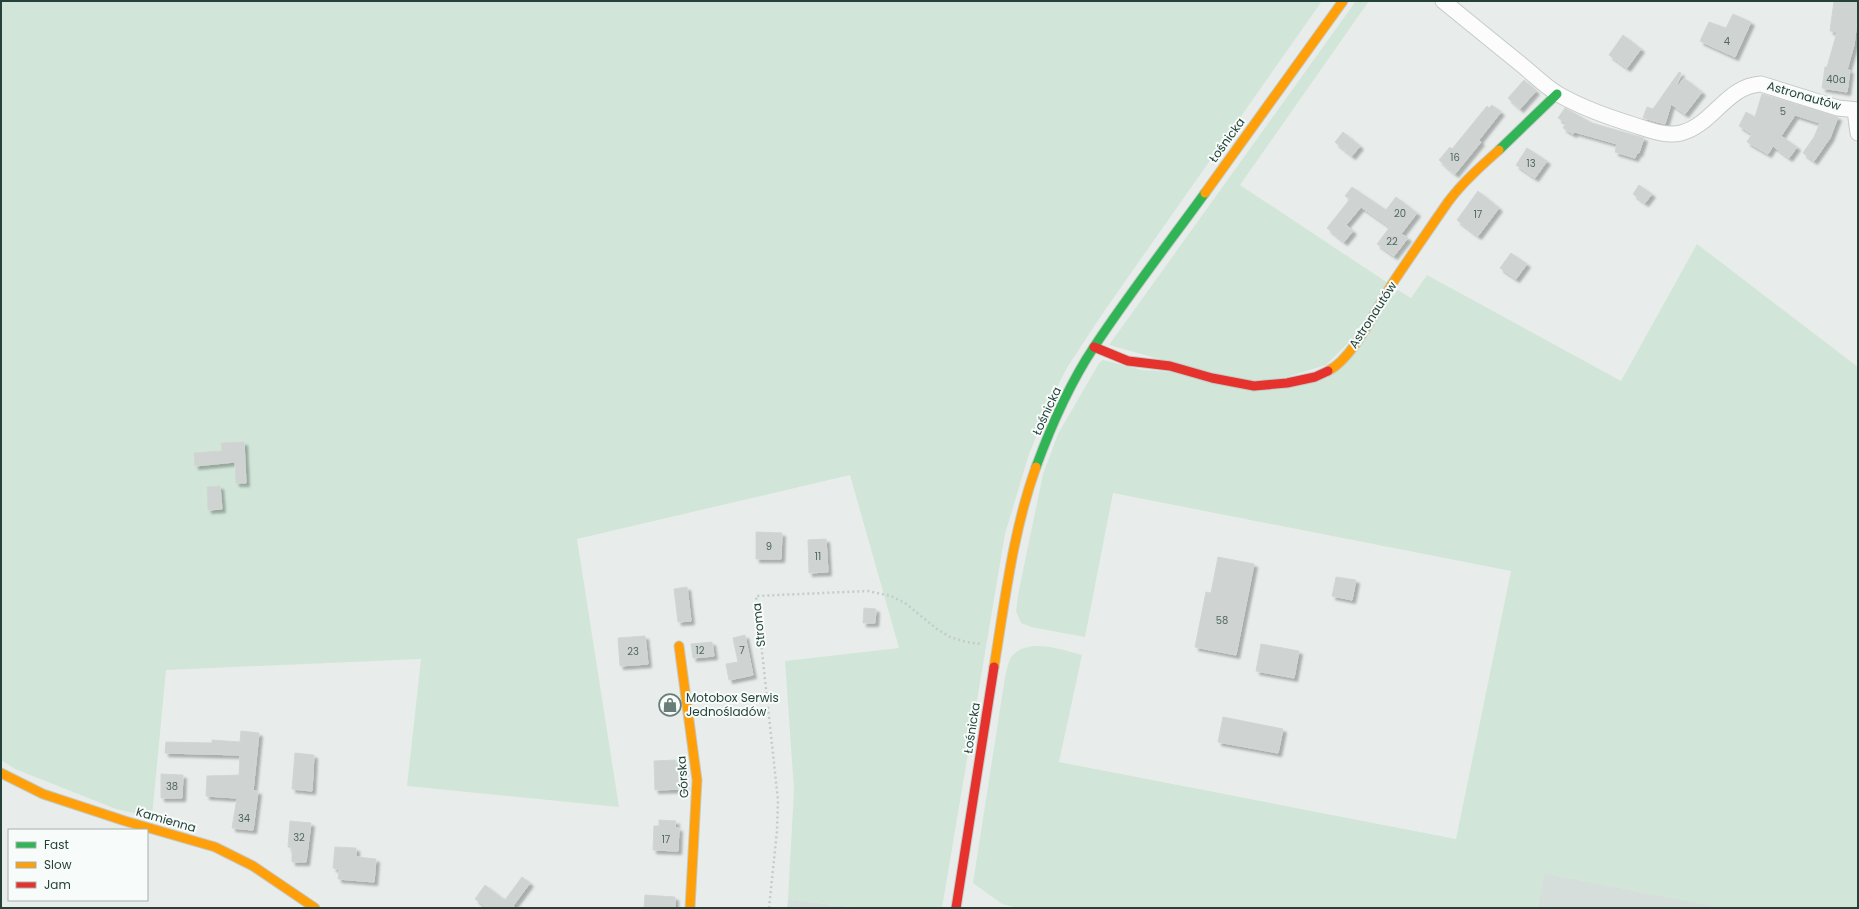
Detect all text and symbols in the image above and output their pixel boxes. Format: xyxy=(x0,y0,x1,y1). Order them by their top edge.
house number: 4 xyxy=(1724,34,1730,49)
house number: 40a xyxy=(1826,72,1846,87)
street label: Astronautów xyxy=(1765,77,1843,114)
house number: 5 xyxy=(1780,104,1786,119)
street label: Łośnicka xyxy=(1205,114,1249,165)
house number: 16 xyxy=(1450,150,1460,165)
house number: 13 xyxy=(1526,156,1536,171)
house number: 20 xyxy=(1394,206,1406,221)
house number: 17 xyxy=(1474,207,1483,222)
house number: 22 xyxy=(1386,234,1398,249)
street label: Astronautów xyxy=(1345,278,1401,351)
street label: Łośnicka xyxy=(1028,384,1065,438)
house number: 9 xyxy=(766,539,772,554)
house number: 11 xyxy=(815,549,821,564)
street label: Stroma xyxy=(748,602,769,648)
house number: 58 xyxy=(1216,613,1228,628)
house number: 12 xyxy=(696,643,705,658)
house number: 7 xyxy=(739,643,745,658)
house number: 23 xyxy=(627,644,639,659)
place label: Motobox Serwis Jednośladów xyxy=(686,689,779,720)
shop icon: Motobox Serwis Jednośladów xyxy=(657,692,683,718)
street label: Łośnicka xyxy=(959,701,984,755)
street label: Górska xyxy=(673,755,692,799)
house number: 38 xyxy=(166,779,178,794)
street label: Kamienna xyxy=(134,803,198,836)
house number: 34 xyxy=(238,811,250,826)
legend xyxy=(8,829,148,901)
house number: 32 xyxy=(293,830,305,845)
house number: 17 xyxy=(662,832,671,847)
text: Fast xyxy=(44,836,69,853)
text: Slow xyxy=(44,856,72,873)
text: Jam xyxy=(44,876,71,893)

